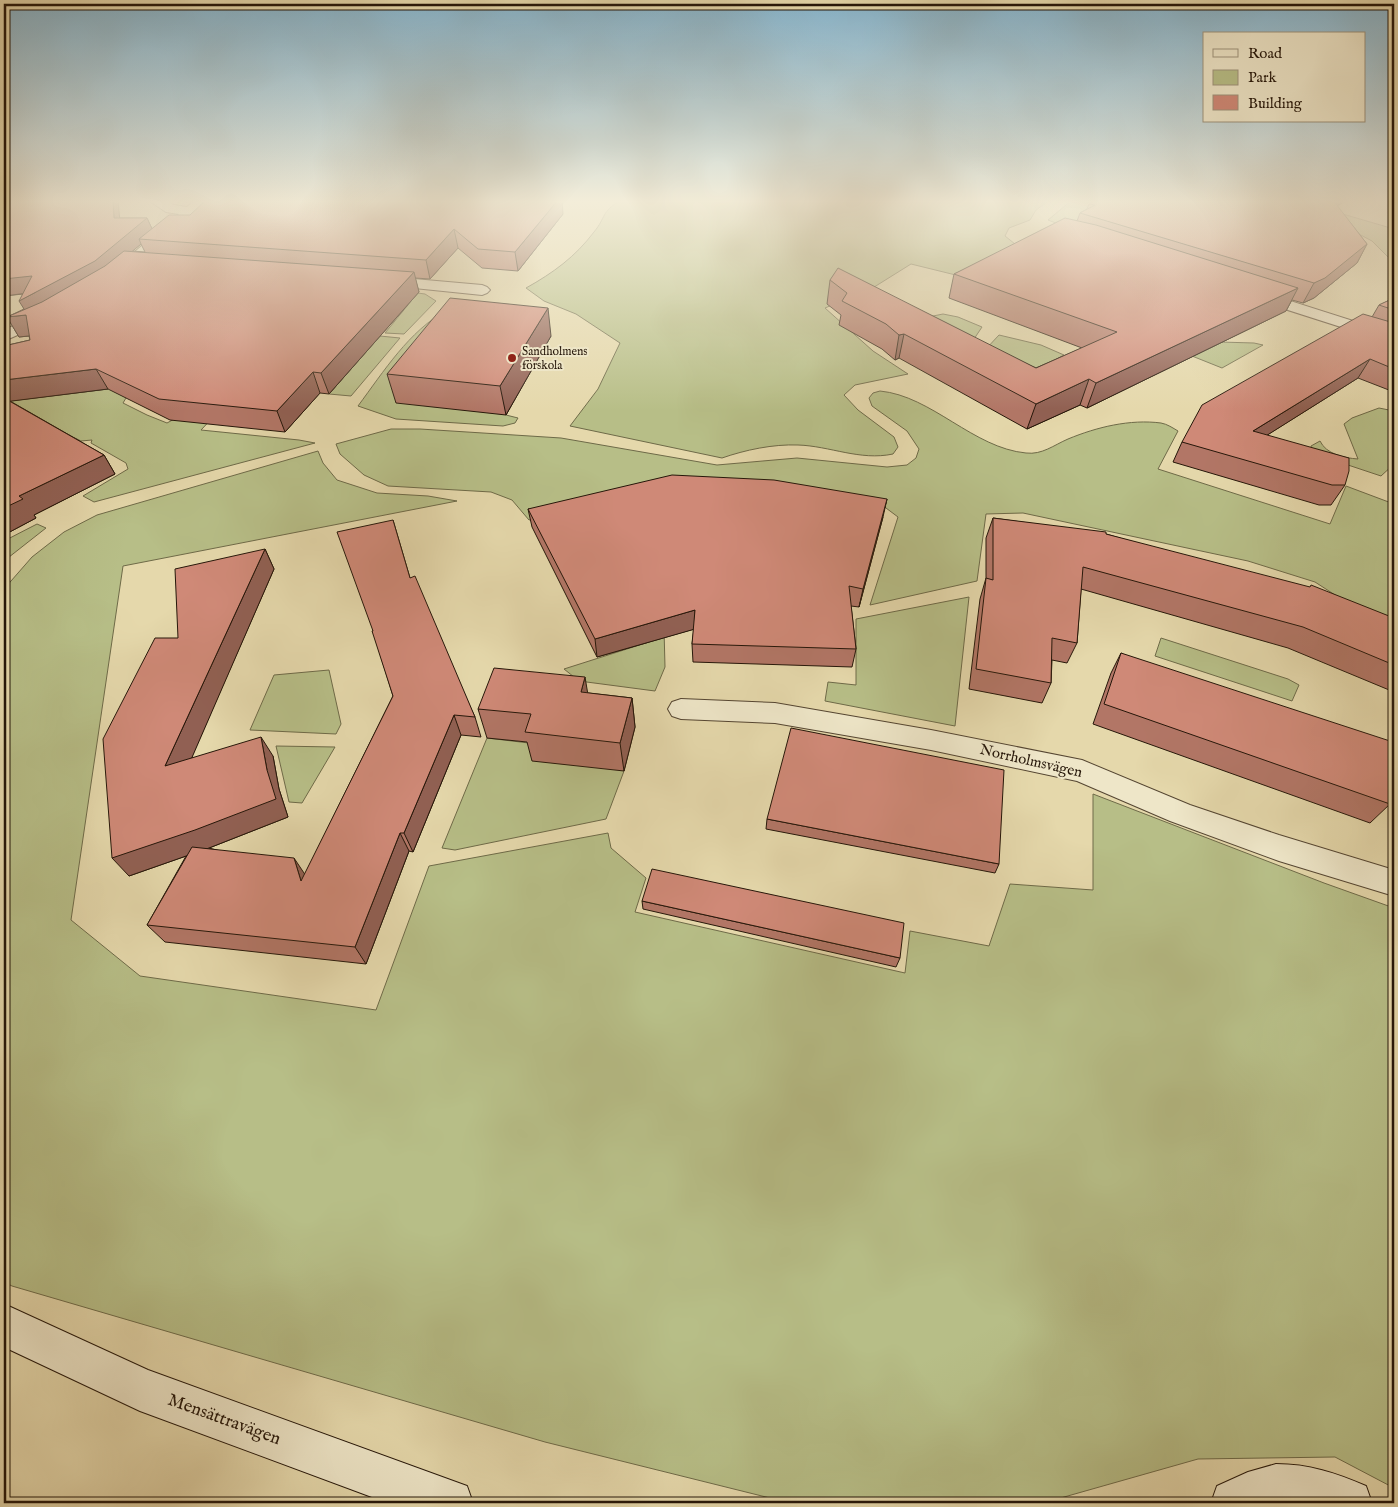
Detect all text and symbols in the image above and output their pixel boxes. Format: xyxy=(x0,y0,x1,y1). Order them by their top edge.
legend xyxy=(1203,32,1366,122)
text: Road xyxy=(1248,44,1283,63)
text: Park xyxy=(1248,68,1278,87)
text: Building xyxy=(1248,94,1303,113)
place label: Sandholmens förskola xyxy=(522,344,588,373)
marker: Sandholmens förskola xyxy=(506,352,518,364)
street label: Norrholmsvägen xyxy=(978,740,1084,782)
street label: Mensättravägen xyxy=(164,1389,284,1451)

